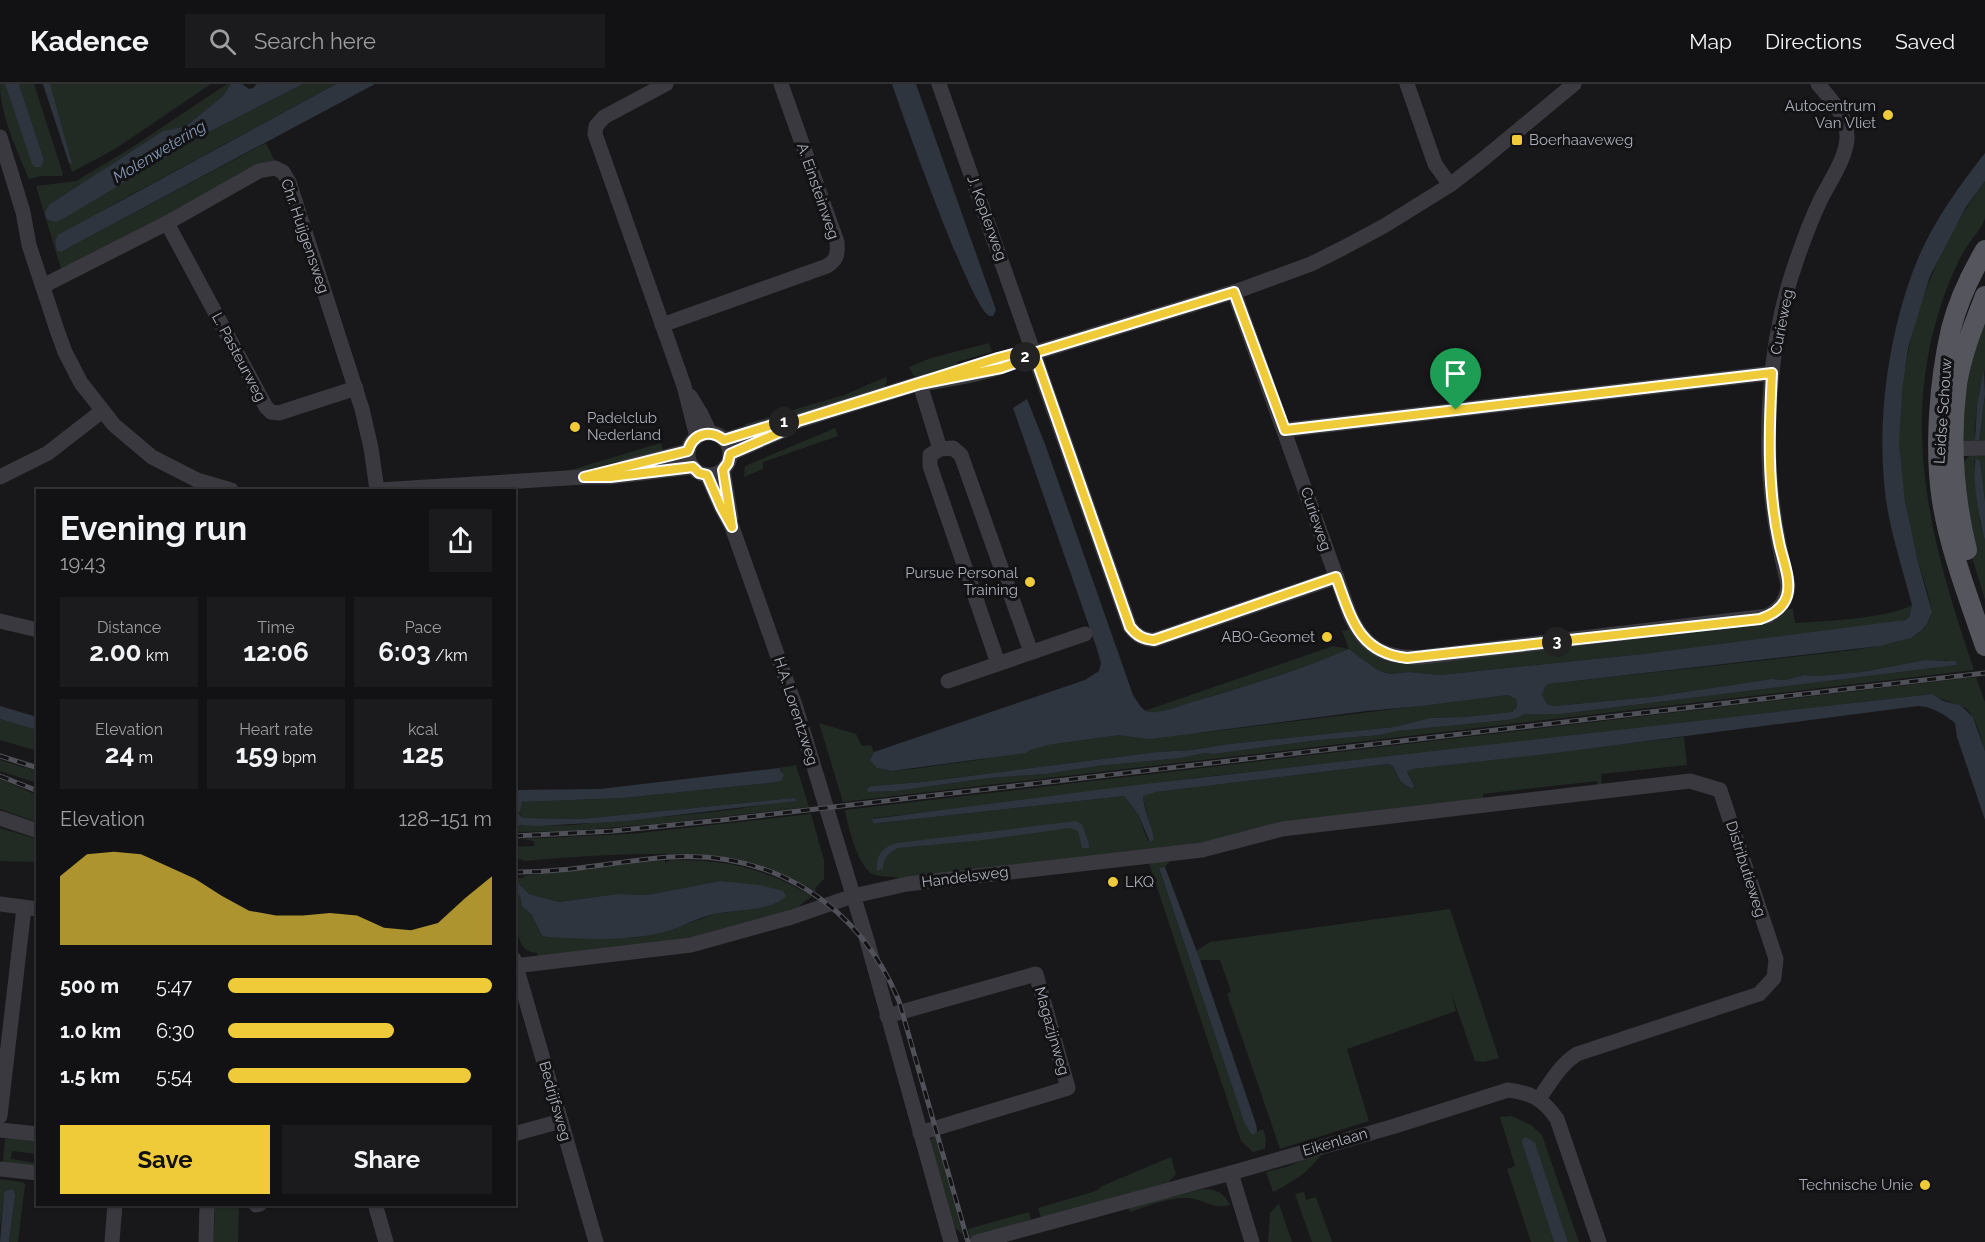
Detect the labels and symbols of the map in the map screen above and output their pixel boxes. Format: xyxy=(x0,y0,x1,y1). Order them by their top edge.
place label: Autocentrum Van Vliet xyxy=(1785,97,1876,132)
marker: Autocentrum Van Vliet xyxy=(1881,108,1895,122)
water label: Molenwetering xyxy=(109,116,210,187)
place label: Boerhaaveweg xyxy=(1529,131,1633,149)
marker: Boerhaaveweg xyxy=(1510,133,1524,147)
street label: A. Einsteinweg xyxy=(793,140,843,242)
street label: J. Keplerweg xyxy=(963,173,1011,263)
street label: Chr. Huijgensweg xyxy=(277,176,333,296)
street label: Curieweg xyxy=(1767,288,1797,356)
street label: L. Pasteurweg xyxy=(208,310,270,404)
pin: 2 xyxy=(1010,342,1040,372)
pin xyxy=(1430,348,1481,410)
street label: Leidse Schouw xyxy=(1930,358,1956,464)
pin: 1 xyxy=(769,407,799,437)
place label: Padelclub Nederland xyxy=(587,409,661,444)
marker: Padelclub Nederland xyxy=(568,420,582,434)
street label: Curieweg xyxy=(1297,485,1335,553)
place label: Pursue Personal Training xyxy=(905,564,1019,599)
marker: Pursue Personal Training xyxy=(1023,575,1037,589)
pin: 3 xyxy=(1542,627,1572,657)
place label: ABO-Geomet xyxy=(1221,628,1315,646)
marker: ABO-Geomet xyxy=(1320,630,1334,644)
street label: H.A. Lorentzweg xyxy=(770,654,822,768)
street label: Distributieweg xyxy=(1722,819,1770,919)
street label: Handelsweg xyxy=(921,863,1009,891)
place label: LKQ xyxy=(1125,873,1154,891)
marker: LKQ xyxy=(1106,875,1120,889)
street label: Magazijnweg xyxy=(1031,985,1073,1077)
street label: Bedrijfsweg xyxy=(535,1059,575,1143)
street label: Eikenlaan xyxy=(1300,1124,1370,1160)
place label: Technische Unie xyxy=(1799,1176,1913,1194)
marker: Technische Unie xyxy=(1918,1178,1932,1192)

